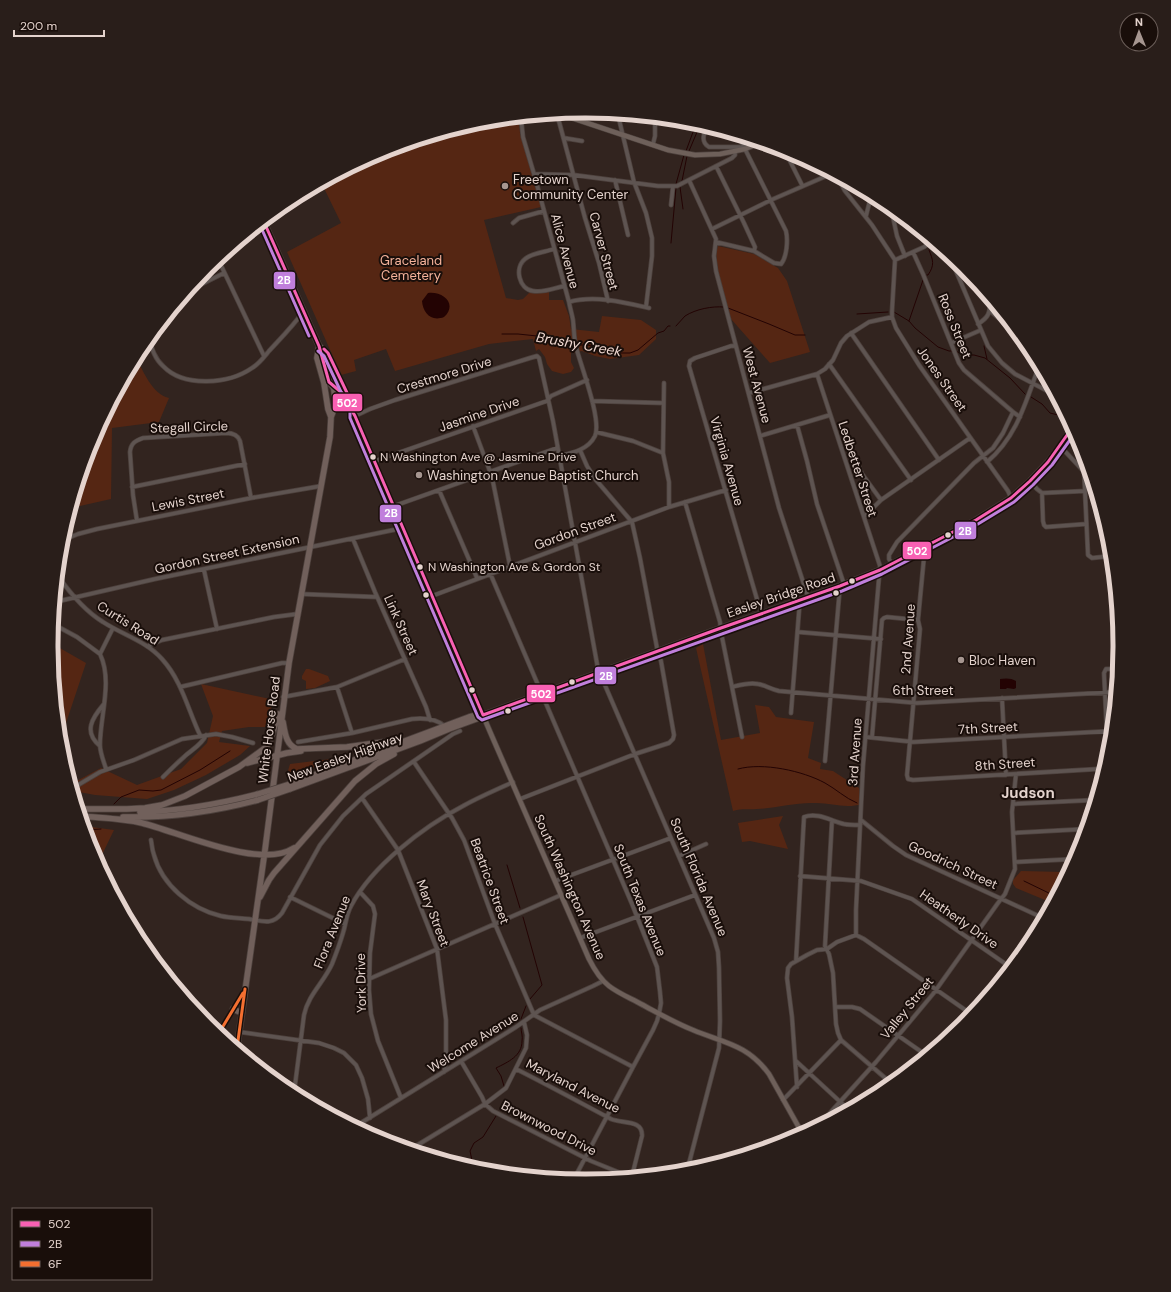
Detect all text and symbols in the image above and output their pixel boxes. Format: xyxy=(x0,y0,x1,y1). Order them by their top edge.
scale bar xyxy=(14,12,104,38)
north arrow xyxy=(1119,12,1159,52)
text: N xyxy=(1135,15,1143,29)
text: 200 m xyxy=(20,18,57,34)
place label: Freetown Community Center xyxy=(513,171,628,203)
marker: Freetown Community Center xyxy=(500,181,510,191)
street label: Carver Street xyxy=(585,210,623,292)
street label: Alice Avenue xyxy=(547,212,583,290)
park label: Graceland Cemetery xyxy=(380,252,442,284)
line badge: 2B xyxy=(273,271,296,290)
text: 2B xyxy=(277,273,291,287)
street label: Ross Street xyxy=(934,291,976,361)
water label: Brushy Creek xyxy=(535,328,624,361)
street label: Jones Street xyxy=(913,343,971,415)
street label: West Avenue xyxy=(739,345,775,425)
street label: Crestmore Drive xyxy=(395,353,493,397)
street label: Jasmine Drive xyxy=(437,392,521,436)
line badge: 502 xyxy=(332,393,363,412)
text: 502 xyxy=(337,396,357,410)
street label: Virginia Avenue xyxy=(706,414,748,508)
street label: Stegall Circle xyxy=(150,417,228,437)
street label: Ledbetter Street xyxy=(834,419,882,519)
place label: N Washington Ave @ Jasmine Drive xyxy=(380,449,576,465)
marker: N Washington Ave @ Jasmine Drive xyxy=(368,452,378,462)
place label: Washington Avenue Baptist Church xyxy=(427,467,639,484)
marker: Washington Avenue Baptist Church xyxy=(414,470,424,480)
street label: Lewis Street xyxy=(150,485,226,515)
line badge: 2B xyxy=(379,504,402,523)
text: 2B xyxy=(384,506,398,520)
street label: Gordon Street xyxy=(532,508,618,554)
line badge: 2B xyxy=(954,521,977,540)
text: 2B xyxy=(958,524,972,538)
street label: Gordon Street Extension xyxy=(153,530,301,578)
unlabelled marker xyxy=(943,530,953,540)
line badge: 502 xyxy=(902,541,932,560)
text: 502 xyxy=(907,544,927,558)
place label: N Washington Ave & Gordon St xyxy=(428,559,601,575)
marker: N Washington Ave & Gordon St xyxy=(415,562,425,572)
street label: Easley Bridge Road xyxy=(724,568,838,622)
unlabelled marker xyxy=(847,576,857,586)
unlabelled marker xyxy=(831,588,841,598)
unlabelled marker xyxy=(421,590,431,600)
street label: Link Street xyxy=(380,592,422,658)
street label: Curtis Road xyxy=(94,597,162,649)
street label: 2nd Avenue xyxy=(897,603,919,675)
place label: Bloc Haven xyxy=(969,652,1035,669)
marker: Bloc Haven xyxy=(956,655,966,665)
line badge: 2B xyxy=(594,666,617,685)
text: 2B xyxy=(599,669,613,683)
street label: White Horse Road xyxy=(254,675,284,785)
unlabelled marker xyxy=(567,677,577,687)
street label: 6th Street xyxy=(892,682,954,699)
line badge: 502 xyxy=(526,684,556,703)
unlabelled marker xyxy=(467,685,477,695)
text: 502 xyxy=(531,687,551,701)
unlabelled marker xyxy=(503,706,513,716)
street label: 3rd Avenue xyxy=(844,717,866,787)
street label: 7th Street xyxy=(958,718,1018,738)
street label: New Easley Highway xyxy=(285,728,405,786)
street label: 8th Street xyxy=(974,753,1036,775)
district label: Judson xyxy=(1001,783,1055,803)
street label: South Washington Avenue xyxy=(530,812,610,962)
street label: South Florida Avenue xyxy=(666,815,732,939)
street label: Beatrice Street xyxy=(467,836,513,926)
street label: Goodrich Street xyxy=(906,837,1000,893)
street label: South Texas Avenue xyxy=(610,841,670,959)
street label: Mary Street xyxy=(412,877,454,949)
street label: Heatherly Drive xyxy=(916,886,1002,952)
street label: Flora Avenue xyxy=(310,893,354,971)
street label: York Drive xyxy=(352,953,370,1013)
street label: Valley Street xyxy=(877,973,937,1043)
street label: Welcome Avenue xyxy=(424,1007,522,1077)
street label: Maryland Avenue xyxy=(523,1055,623,1117)
street label: Brownwood Drive xyxy=(498,1097,600,1159)
legend xyxy=(12,1208,152,1280)
text: 502 xyxy=(48,1216,70,1232)
text: 2B xyxy=(48,1236,62,1252)
text: 6F xyxy=(48,1256,63,1272)

